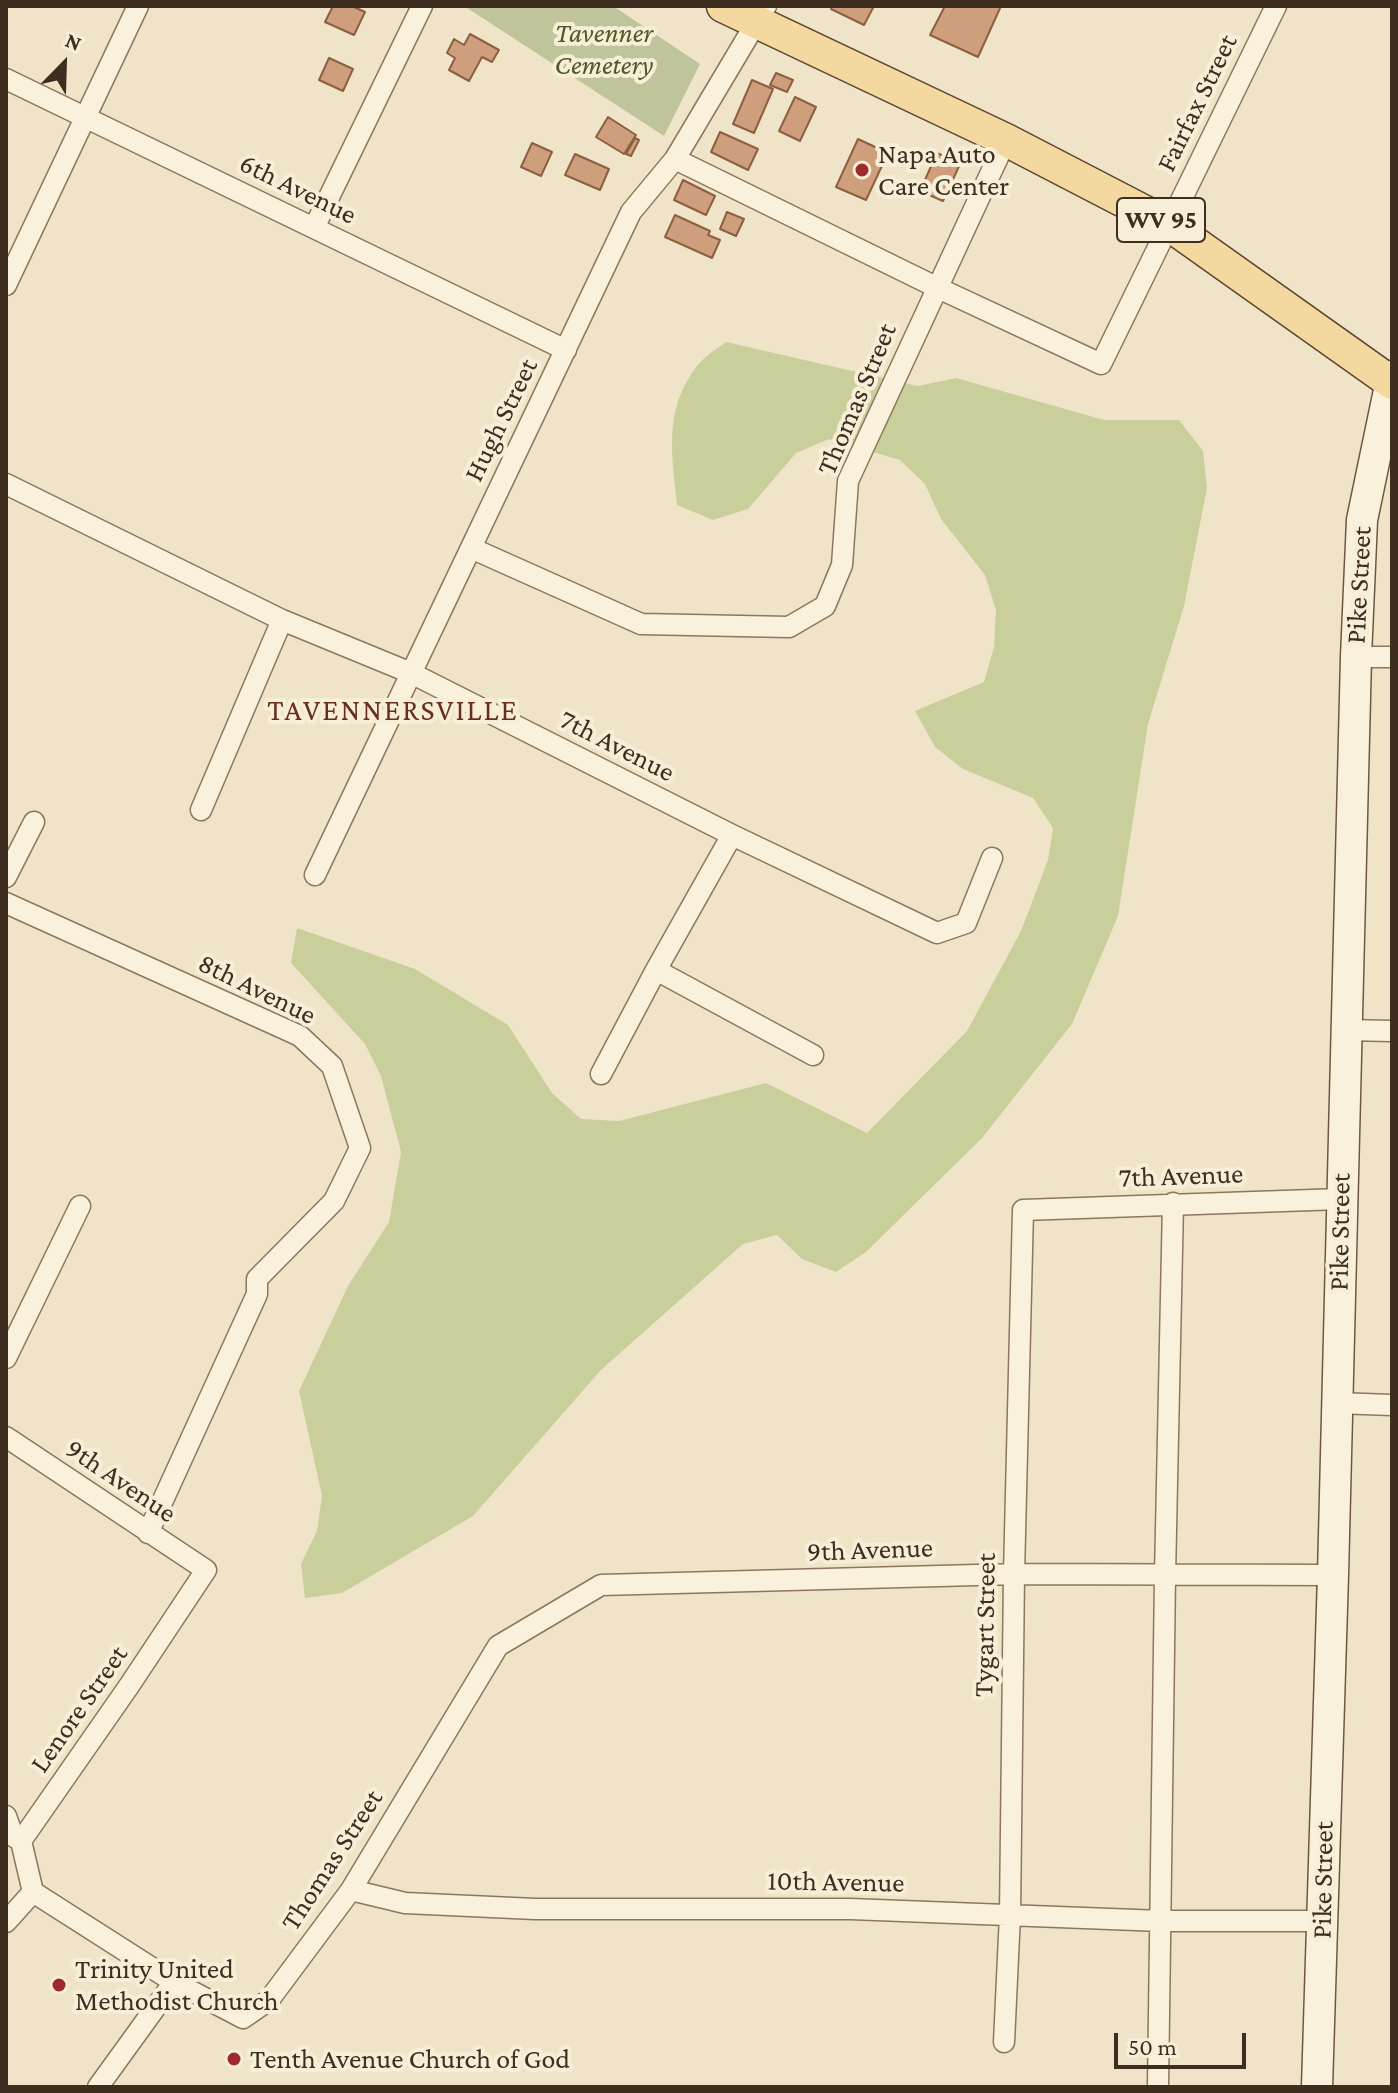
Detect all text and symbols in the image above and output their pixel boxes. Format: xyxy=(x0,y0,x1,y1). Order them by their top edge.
park label: Tavenner Cemetery xyxy=(555,16,653,82)
north arrow xyxy=(24,24,104,104)
text: N xyxy=(62,27,85,56)
street label: Fairfax Street xyxy=(1149,29,1245,177)
place label: Napa Auto Care Center xyxy=(878,137,1009,203)
street label: 6th Avenue xyxy=(234,146,362,232)
marker: Napa Auto Care Center xyxy=(853,161,871,179)
road number: WV 95 xyxy=(1117,198,1205,242)
street label: Thomas Street xyxy=(810,318,904,480)
street label: Hugh Street xyxy=(457,353,545,487)
street label: Pike Street xyxy=(1339,525,1379,645)
district label: TAVENNERSVILLE xyxy=(267,693,519,729)
street label: 7th Avenue xyxy=(554,703,680,789)
street label: 8th Avenue xyxy=(193,946,321,1032)
street label: 7th Avenue xyxy=(1118,1157,1244,1195)
street label: Pike Street xyxy=(1322,1173,1358,1291)
street label: 9th Avenue xyxy=(59,1432,183,1530)
street label: 9th Avenue xyxy=(806,1531,934,1569)
street label: Tygart Street xyxy=(967,1553,1003,1697)
street label: Lenore Street xyxy=(23,1639,135,1779)
street label: Thomas Street xyxy=(274,1783,390,1937)
street label: Pike Street xyxy=(1305,1821,1341,1939)
street label: 10th Avenue xyxy=(767,1864,905,1900)
place label: Trinity United Methodist Church xyxy=(75,1952,279,2018)
marker: Trinity United Methodist Church xyxy=(50,1976,68,1994)
scale bar xyxy=(1118,2017,1250,2067)
text: 50 m xyxy=(1128,2033,1177,2060)
place label: Tenth Avenue Church of God xyxy=(250,2042,570,2076)
marker: Tenth Avenue Church of God xyxy=(225,2050,243,2068)

